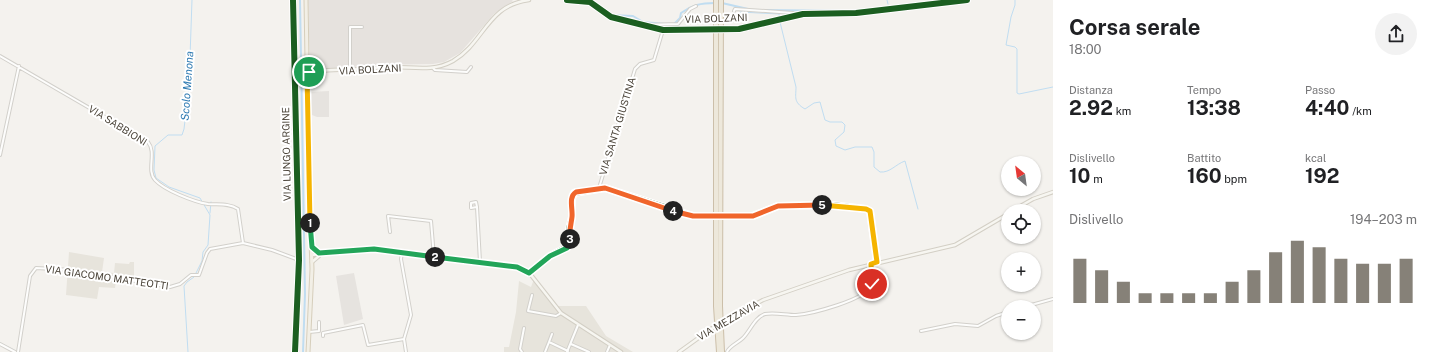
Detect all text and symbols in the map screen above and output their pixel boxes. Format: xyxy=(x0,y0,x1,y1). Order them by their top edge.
street label: VIA BOLZANI xyxy=(684,11,748,25)
button: share xyxy=(1375,13,1417,55)
text: Corsa serale xyxy=(1069,14,1200,40)
text: 18:00 xyxy=(1069,42,1101,57)
water label: Scolo Menona xyxy=(179,51,195,121)
pin xyxy=(292,55,326,89)
icon: arrive xyxy=(298,61,320,83)
street label: VIA BOLZANI xyxy=(338,61,402,77)
street label: VIA SANTA GIUSTINA xyxy=(596,76,638,176)
text: Distanza xyxy=(1069,84,1113,96)
text: Tempo xyxy=(1187,84,1221,96)
text: Passo xyxy=(1305,84,1335,96)
text: 2.92 xyxy=(1069,96,1113,120)
text: 13:38 xyxy=(1187,96,1241,120)
text: 4:40 xyxy=(1305,96,1349,120)
street label: VIA SABBIONI xyxy=(86,102,150,148)
text: km xyxy=(1113,105,1131,117)
text: /km xyxy=(1349,105,1372,117)
street label: VIA LUNGO ARGINE xyxy=(279,107,293,201)
text: Dislivello xyxy=(1069,152,1115,164)
text: Battito xyxy=(1187,152,1221,164)
text: kcal xyxy=(1305,152,1326,164)
north arrow xyxy=(1001,156,1041,196)
map controls xyxy=(1001,156,1041,340)
text: 10 xyxy=(1069,164,1090,188)
text: 160 xyxy=(1187,164,1222,188)
text: 192 xyxy=(1305,164,1339,188)
text: m xyxy=(1090,173,1103,185)
text: bpm xyxy=(1222,173,1247,185)
pin: 5 xyxy=(812,195,832,215)
text: 5 xyxy=(818,199,826,211)
pin: 4 xyxy=(663,201,683,221)
button: locate xyxy=(1001,204,1041,244)
text: 4 xyxy=(669,205,677,217)
text: Dislivello xyxy=(1069,212,1123,227)
text: 194–203 m xyxy=(1350,212,1417,227)
pin: 1 xyxy=(300,213,320,233)
text: 1 xyxy=(308,217,312,229)
pin: 3 xyxy=(560,229,580,249)
text: 3 xyxy=(566,233,574,245)
pin: 2 xyxy=(425,247,445,267)
text: 2 xyxy=(432,251,439,263)
button: + xyxy=(1001,252,1041,292)
street label: VIA GIACOMO MATTEOTTI xyxy=(44,262,170,292)
pin xyxy=(855,267,889,301)
icon: check xyxy=(861,273,883,295)
street label: VIA MEZZAVIA xyxy=(695,297,761,343)
button: − xyxy=(1001,300,1041,340)

